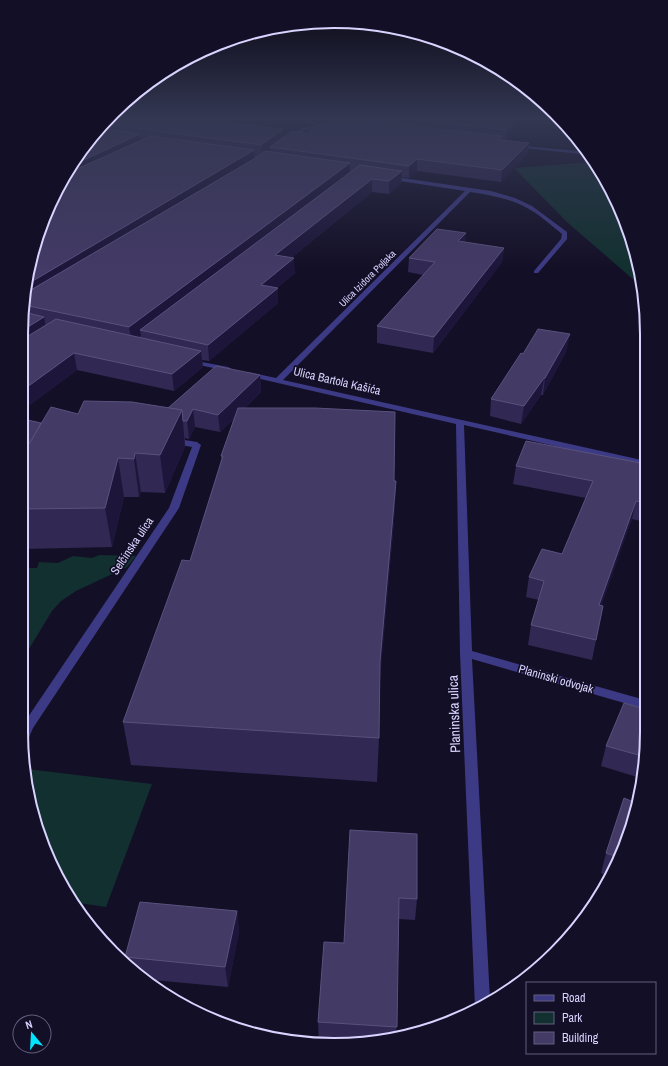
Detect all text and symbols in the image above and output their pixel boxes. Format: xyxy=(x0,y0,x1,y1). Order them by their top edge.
street label: Ulica Izidora Poljaka xyxy=(336,247,399,310)
street label: Ulica Bartola Kašića xyxy=(292,363,383,399)
street label: Selčinska ulica xyxy=(107,514,157,578)
street label: Planinski odvojak xyxy=(517,661,595,697)
street label: Planinska ulica xyxy=(444,674,464,753)
legend xyxy=(526,982,656,1054)
text: Road xyxy=(562,990,586,1006)
text: Park xyxy=(562,1010,582,1026)
north arrow xyxy=(12,1014,52,1054)
text: N xyxy=(24,1017,34,1032)
text: Building xyxy=(562,1030,599,1046)

